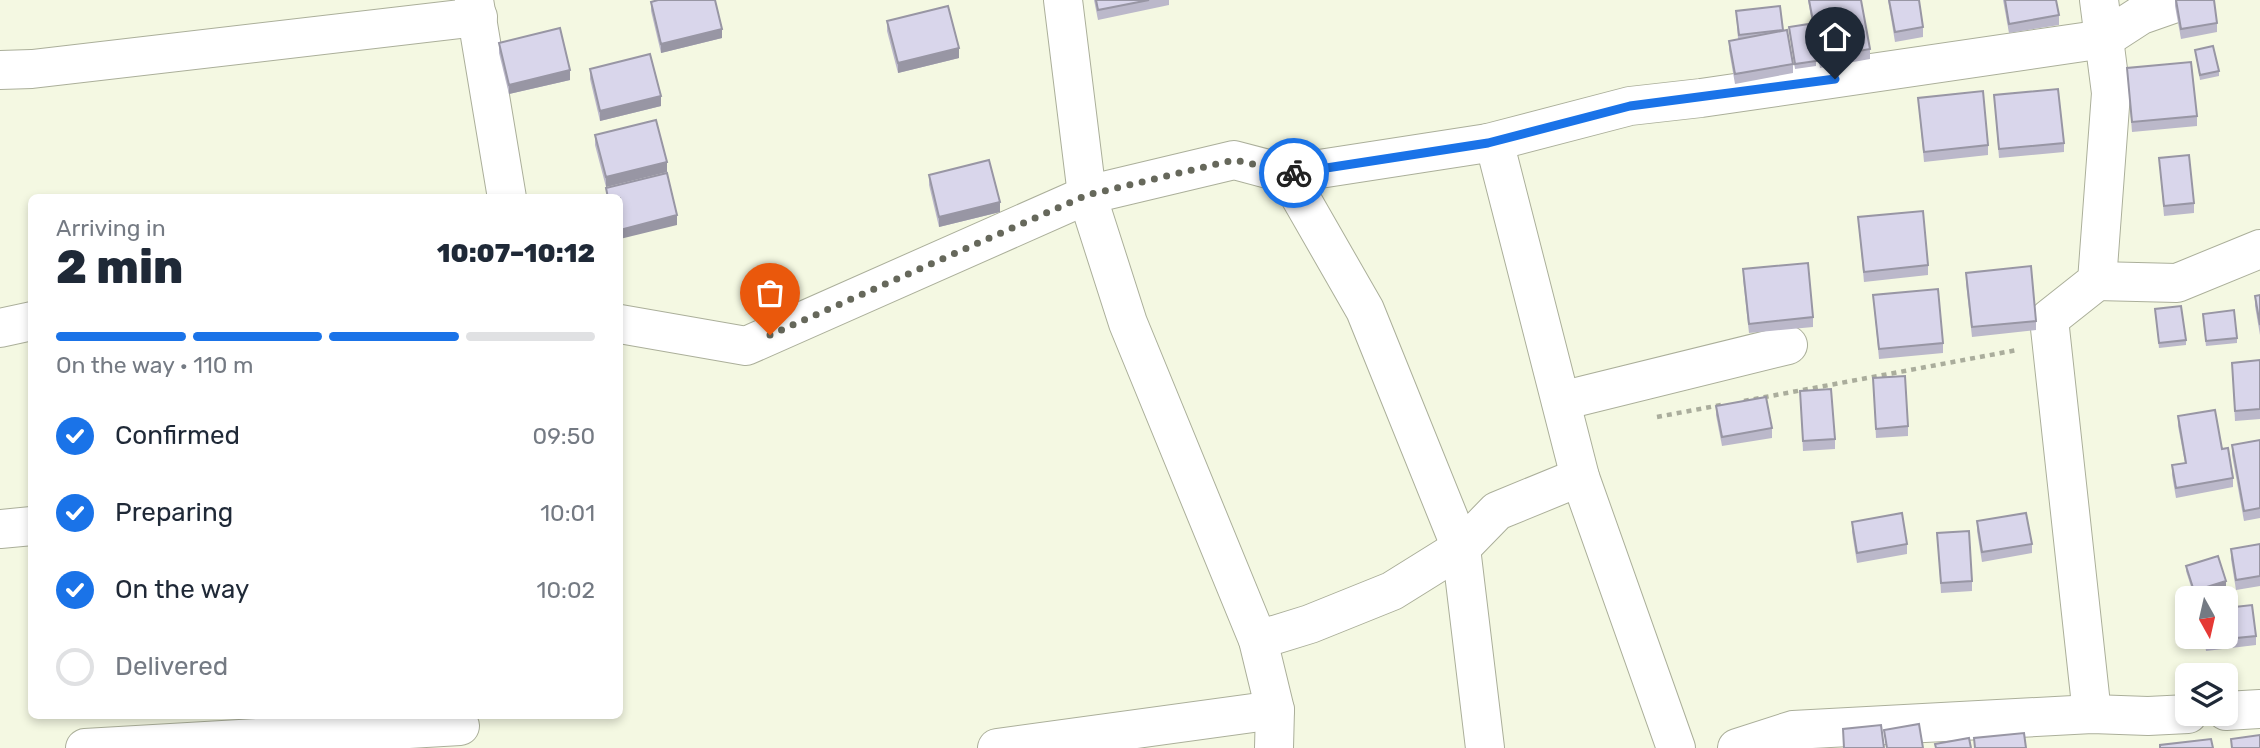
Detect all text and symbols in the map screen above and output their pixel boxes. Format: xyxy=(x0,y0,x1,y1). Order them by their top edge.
pin xyxy=(1805,7,1865,79)
icon: home xyxy=(1816,18,1854,56)
courier xyxy=(1259,138,1329,208)
icon: bike xyxy=(1275,154,1313,192)
text: Arriving in xyxy=(56,214,166,242)
text: 10:07–10:12 xyxy=(437,238,595,269)
text: 2 min xyxy=(56,240,183,295)
pin xyxy=(740,263,800,335)
icon: bag xyxy=(751,274,789,312)
text: On the way · 110 m xyxy=(56,351,254,379)
icon: check xyxy=(56,417,94,455)
text: Confirmed xyxy=(115,420,240,451)
text: 09:50 xyxy=(533,422,595,450)
icon: check xyxy=(56,494,94,532)
text: Preparing xyxy=(115,497,233,528)
text: 10:01 xyxy=(540,499,595,527)
icon: check xyxy=(56,571,94,609)
text: On the way xyxy=(115,574,249,605)
text: 10:02 xyxy=(537,576,595,604)
north arrow xyxy=(2175,586,2238,649)
map controls xyxy=(2175,586,2238,726)
text: Delivered xyxy=(115,651,228,682)
button: layers xyxy=(2175,663,2238,726)

